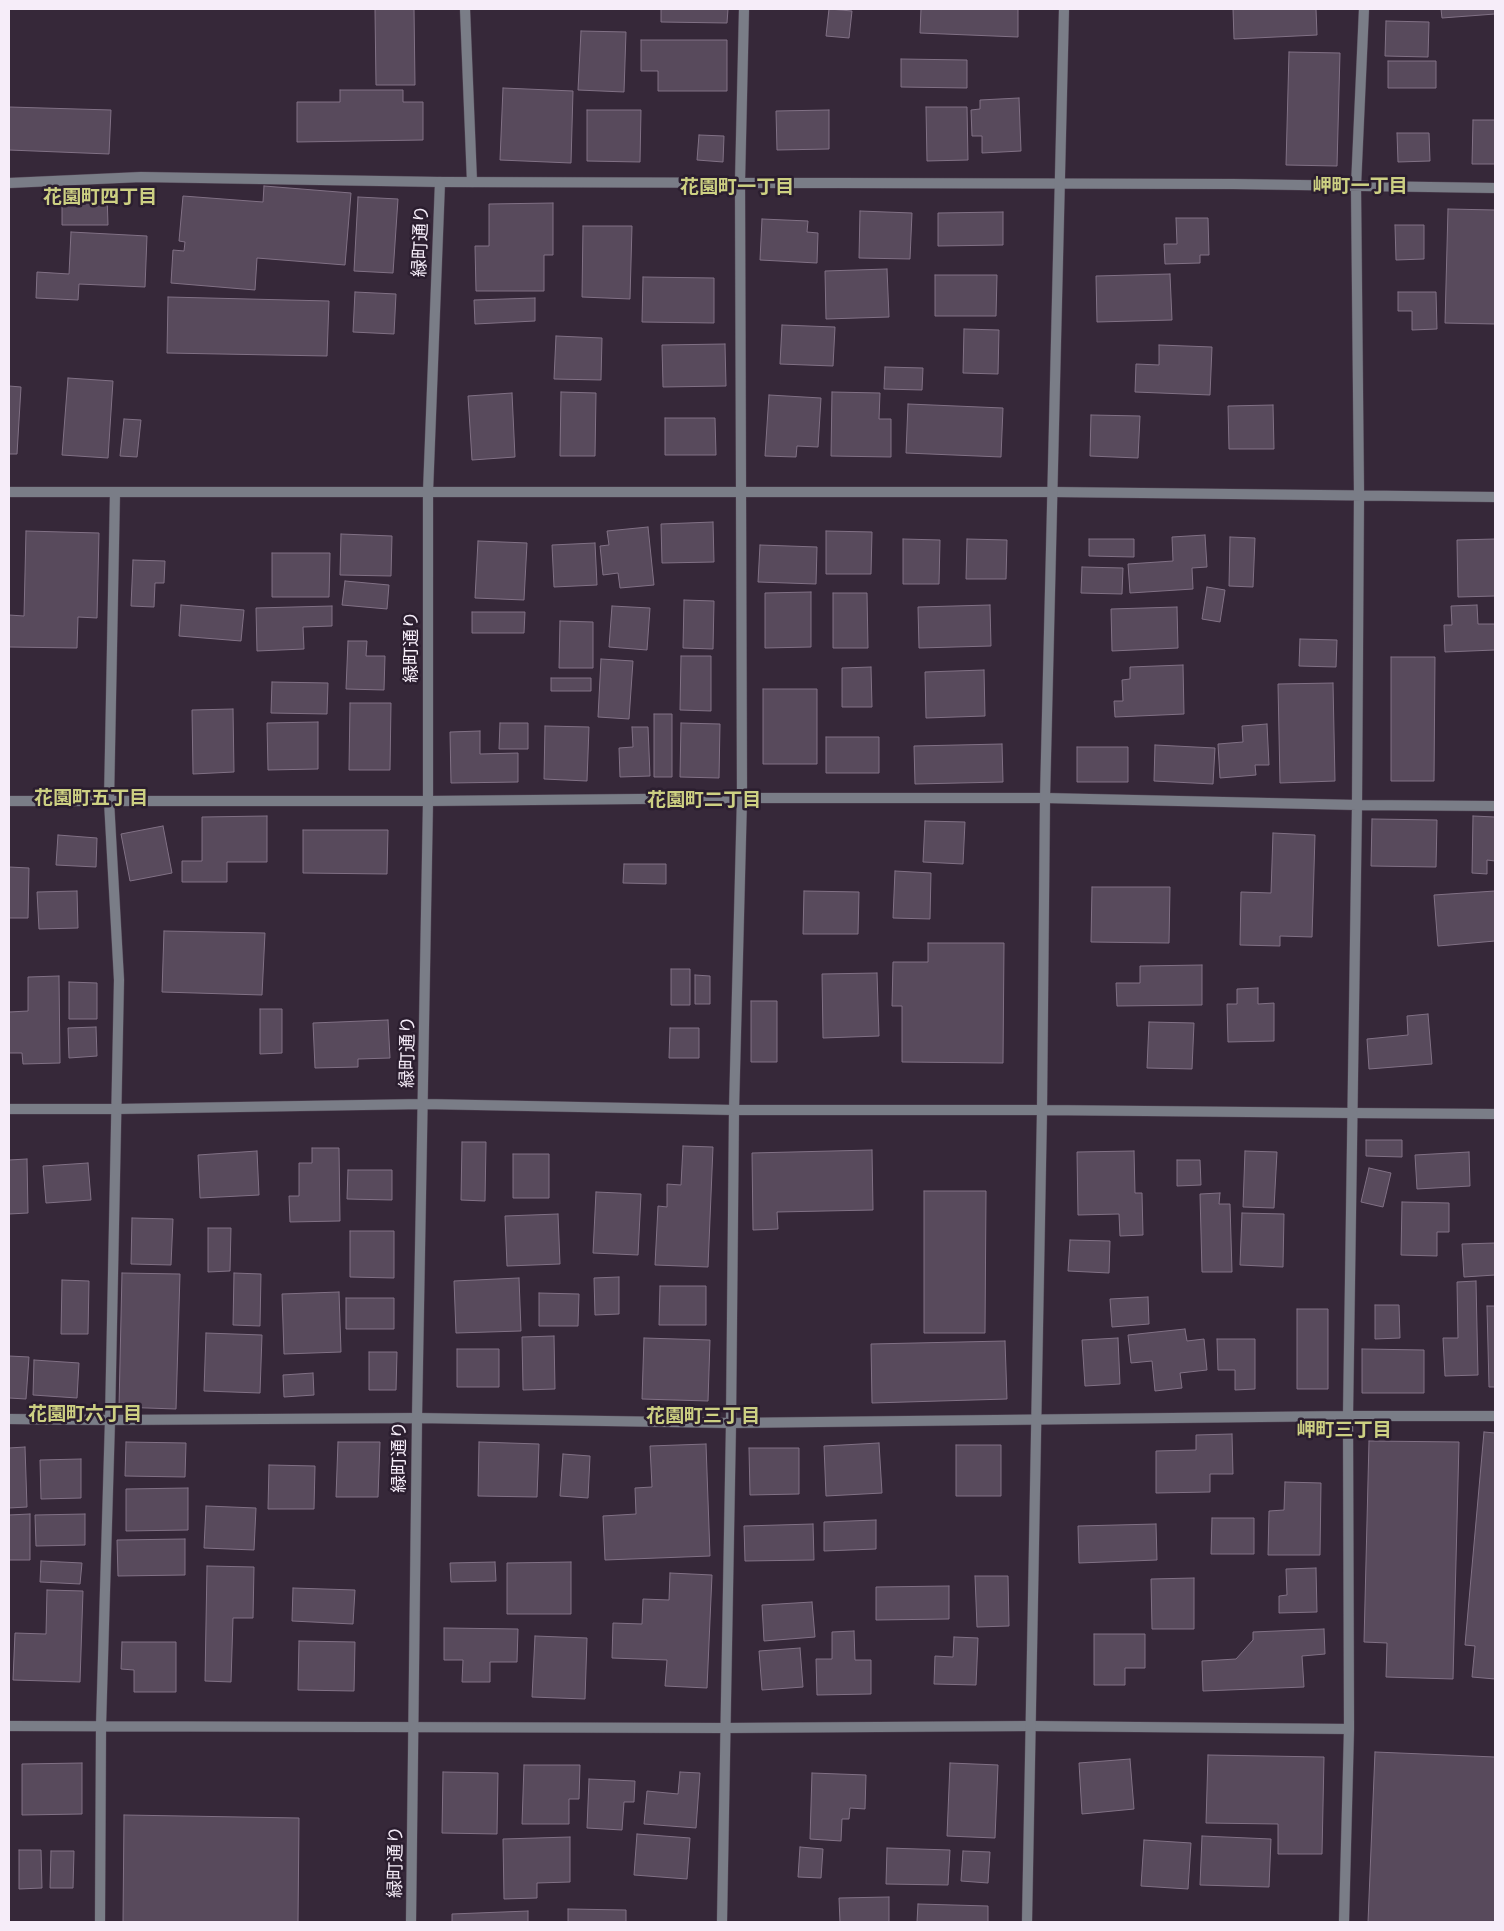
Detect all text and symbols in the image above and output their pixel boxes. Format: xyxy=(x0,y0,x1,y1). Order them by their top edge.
district label: 岬町一丁目 xyxy=(1313,175,1407,197)
district label: 花園町一丁目 xyxy=(680,176,794,198)
district label: 花園町四丁目 xyxy=(43,186,157,208)
street label: 緑町通り xyxy=(409,205,433,277)
street label: 緑町通り xyxy=(401,611,423,683)
district label: 花園町五丁目 xyxy=(34,787,148,809)
district label: 花園町二丁目 xyxy=(647,789,761,811)
street label: 緑町通り xyxy=(397,1016,419,1088)
district label: 花園町六丁目 xyxy=(28,1403,142,1425)
district label: 花園町三丁目 xyxy=(646,1405,760,1427)
district label: 岬町三丁目 xyxy=(1297,1419,1391,1441)
street label: 緑町通り xyxy=(389,1421,411,1493)
street label: 緑町通り xyxy=(385,1826,407,1898)

